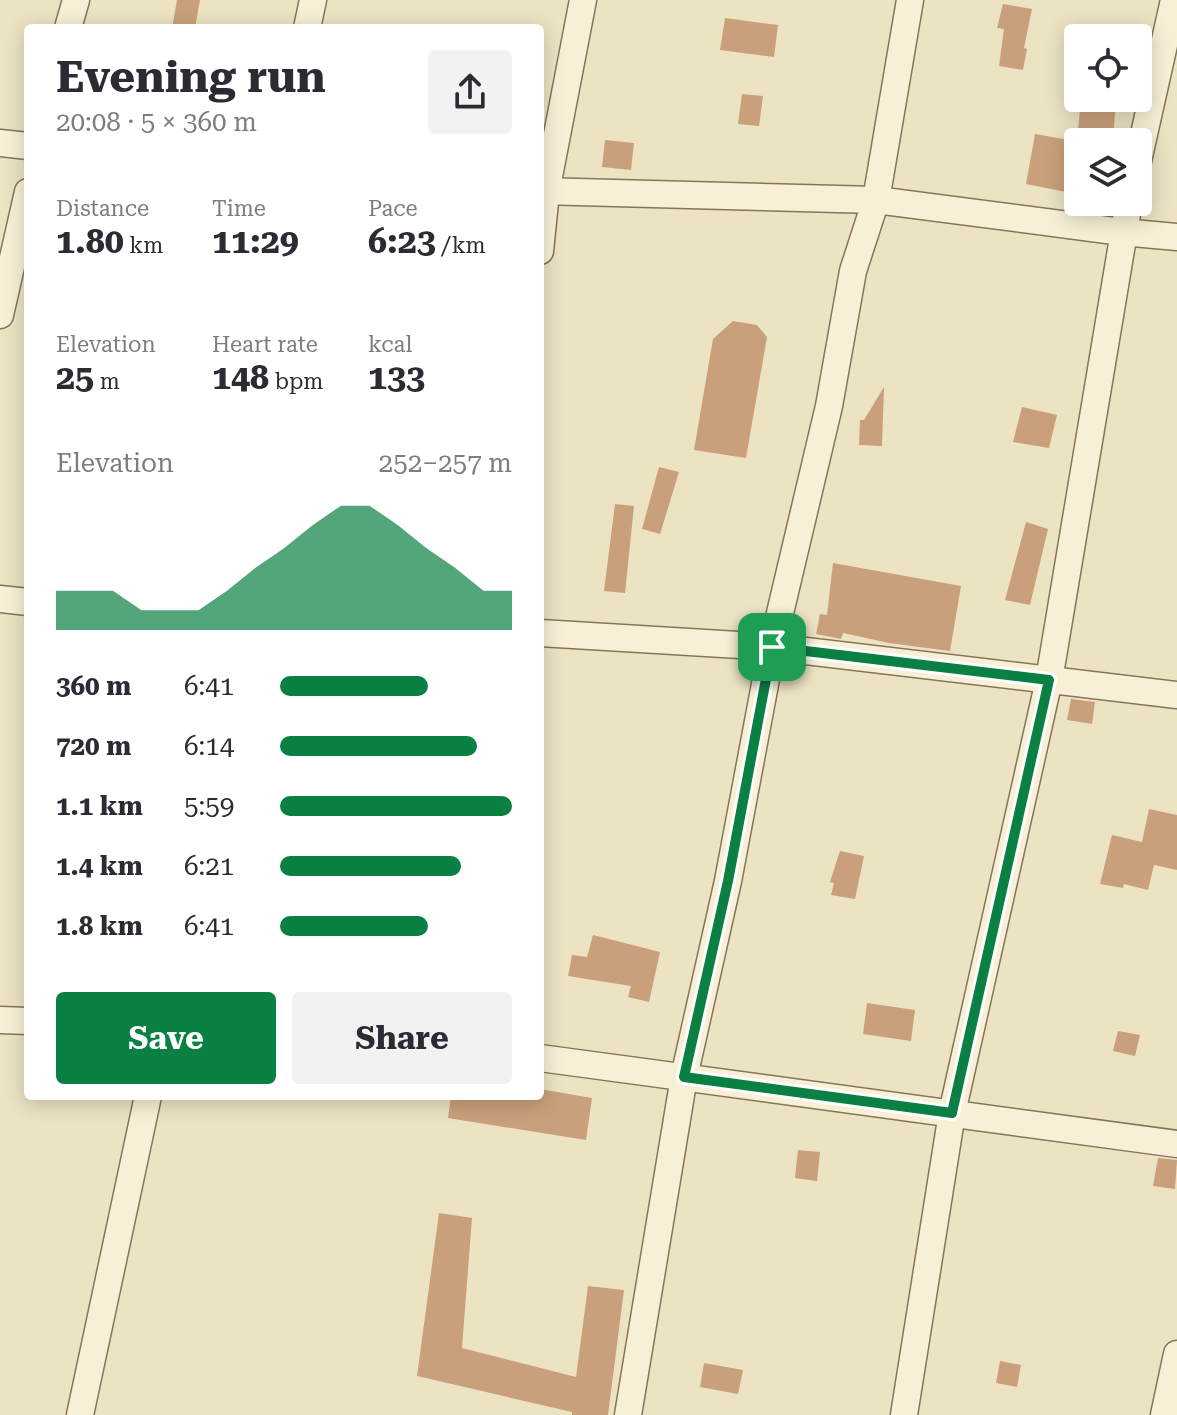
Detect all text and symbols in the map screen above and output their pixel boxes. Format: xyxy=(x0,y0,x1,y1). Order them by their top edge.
map controls xyxy=(1064,24,1152,216)
button: locate xyxy=(1064,24,1152,112)
button: share xyxy=(428,50,512,134)
text: Evening run xyxy=(56,51,326,103)
text: 20:08 · 5 × 360 m xyxy=(56,107,257,137)
button: layers xyxy=(1064,128,1152,216)
text: Distance xyxy=(56,196,149,221)
text: Time xyxy=(212,196,266,221)
text: Pace xyxy=(368,196,418,221)
text: 1.80 xyxy=(56,221,124,261)
text: 11:29 xyxy=(212,221,299,261)
text: 6:23 xyxy=(368,221,436,261)
text: km xyxy=(124,233,163,258)
text: /km xyxy=(436,233,486,258)
text: Elevation xyxy=(56,332,156,357)
text: Heart rate xyxy=(212,332,318,357)
text: kcal xyxy=(368,332,412,357)
text: 25 xyxy=(56,357,94,397)
text: 148 xyxy=(212,357,269,397)
text: 133 xyxy=(368,357,425,397)
text: m xyxy=(94,369,120,394)
text: bpm xyxy=(269,369,323,394)
text: Elevation xyxy=(56,448,174,478)
text: 252–257 m xyxy=(379,448,512,478)
pin xyxy=(738,613,806,681)
icon: arrive xyxy=(750,625,794,669)
text: 360 m xyxy=(56,671,131,701)
text: 6:41 xyxy=(184,671,234,701)
text: 720 m xyxy=(56,731,131,761)
text: 6:14 xyxy=(184,731,234,761)
text: 1.1 km xyxy=(56,791,143,821)
text: 5:59 xyxy=(184,791,234,821)
text: 1.4 km xyxy=(56,851,143,881)
text: 6:21 xyxy=(184,851,234,881)
text: 1.8 km xyxy=(56,911,143,941)
text: 6:41 xyxy=(184,911,234,941)
button: Save xyxy=(56,992,276,1084)
button: Share xyxy=(292,992,512,1084)

